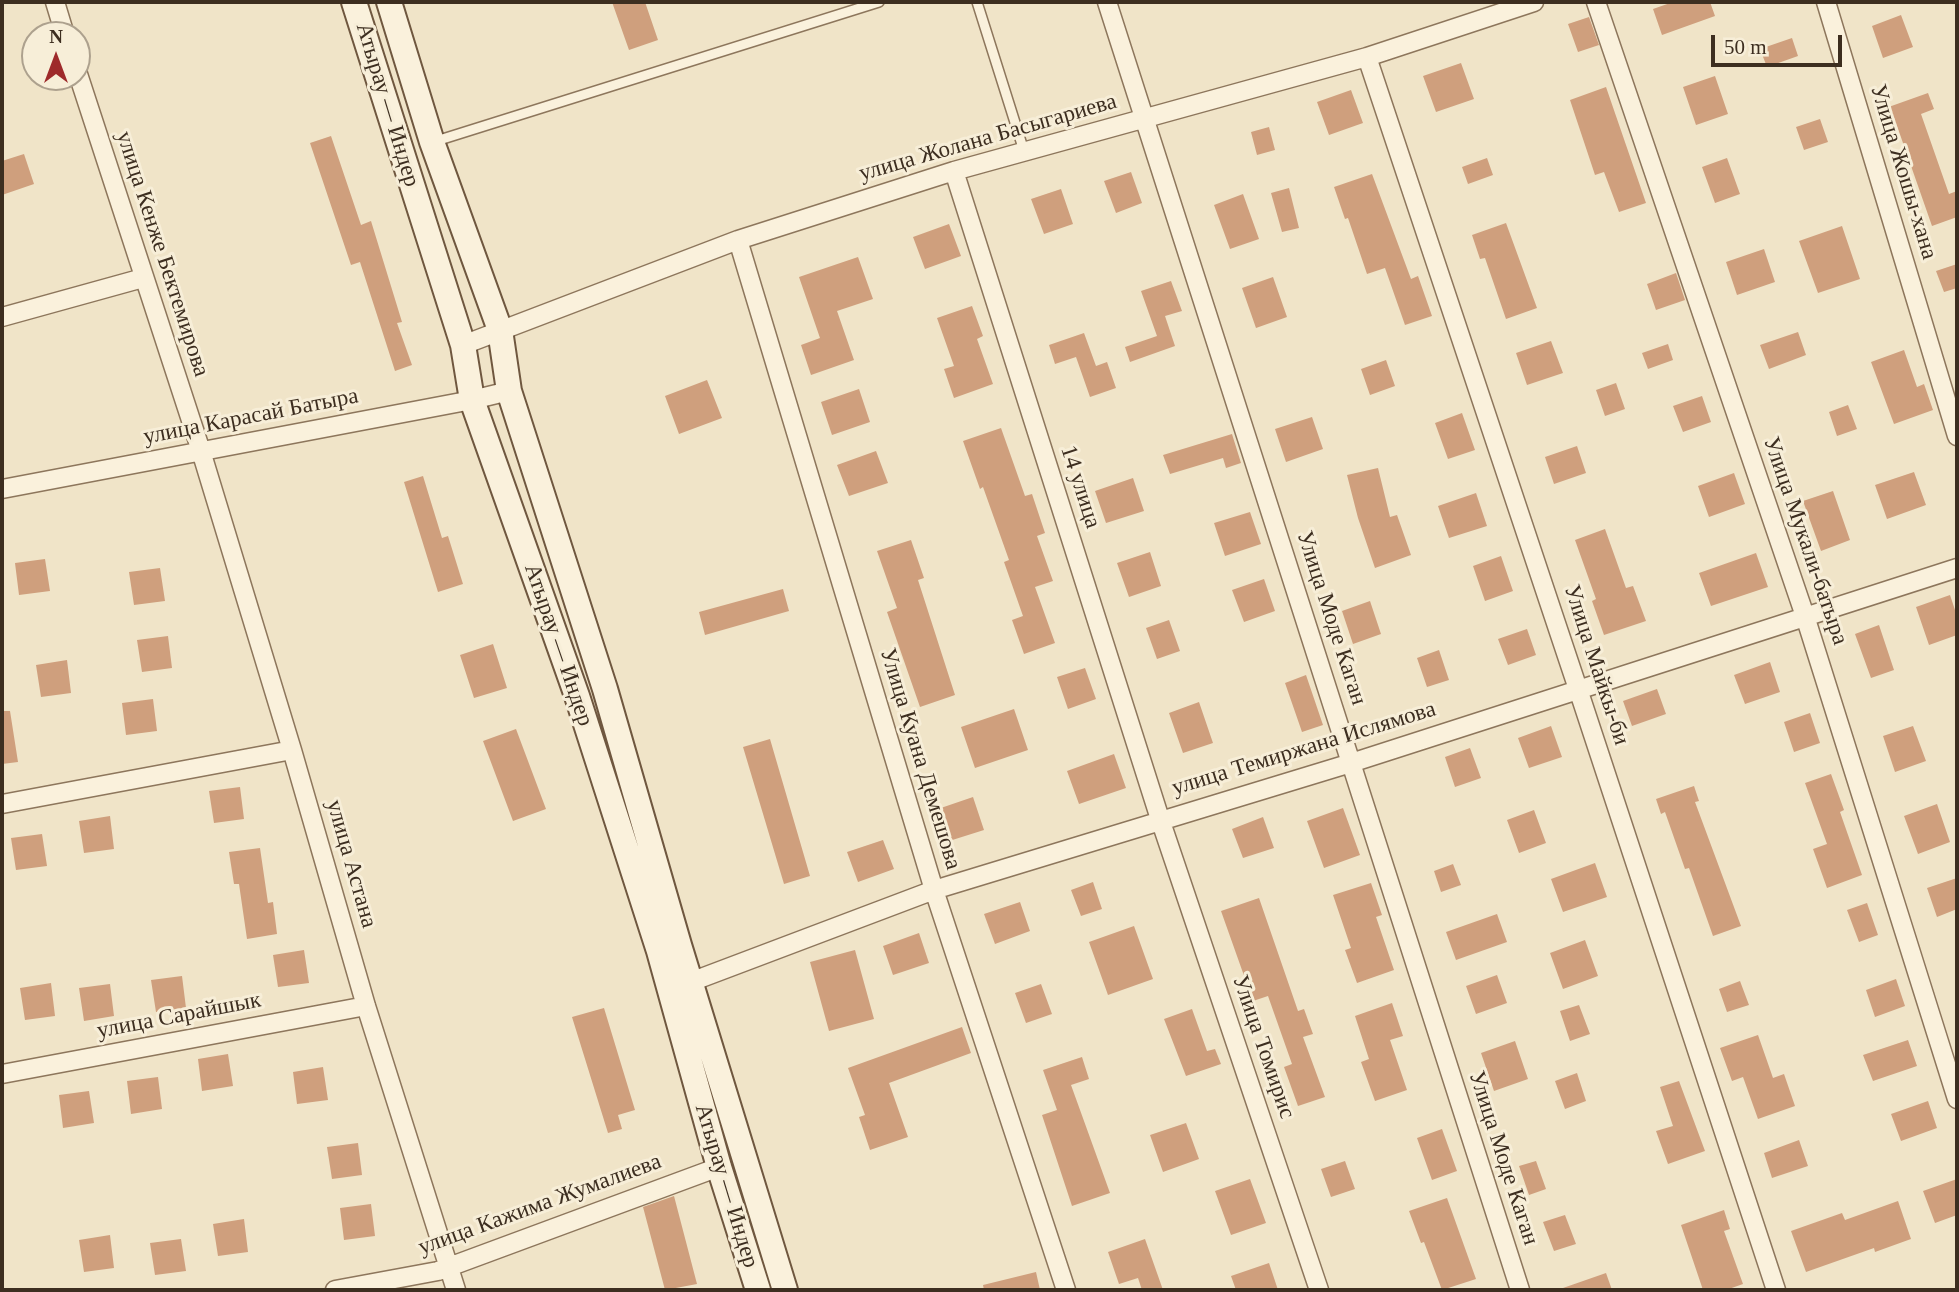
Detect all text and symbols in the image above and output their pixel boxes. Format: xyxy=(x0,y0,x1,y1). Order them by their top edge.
street label: Атырау — Индер xyxy=(349,20,425,190)
north arrow xyxy=(21,21,91,91)
scale bar xyxy=(1714,21,1845,65)
text: N xyxy=(49,26,63,47)
text: 50 m xyxy=(1724,35,1767,59)
street label: Улица Жошы-хана xyxy=(1863,81,1943,263)
street label: улица Жолана Басыгариева xyxy=(856,88,1120,188)
street label: улица Кенже Бектемирова xyxy=(109,128,215,380)
street label: улица Карасай Батыра xyxy=(141,383,361,451)
street label: Улица Мукали-батыра xyxy=(1756,433,1854,649)
street label: 14 улица xyxy=(1054,442,1106,532)
street label: Улица Моде Каган xyxy=(1290,528,1372,708)
street label: Атырау — Индер xyxy=(517,560,599,730)
street label: Улица Майкы-би xyxy=(1557,581,1635,749)
street label: Улица Куана Демешова xyxy=(873,645,967,873)
street label: улица Темиржана Ислямова xyxy=(1169,696,1439,802)
street label: улица Астана xyxy=(320,797,382,931)
street label: Улица Томирис xyxy=(1226,972,1300,1122)
street label: улица Сарайшык xyxy=(95,987,263,1045)
street label: Улица Моде Каган xyxy=(1462,1068,1544,1248)
street label: Атырау — Индер xyxy=(688,1101,764,1271)
street label: улица Кажима Жумалиева xyxy=(415,1148,665,1262)

